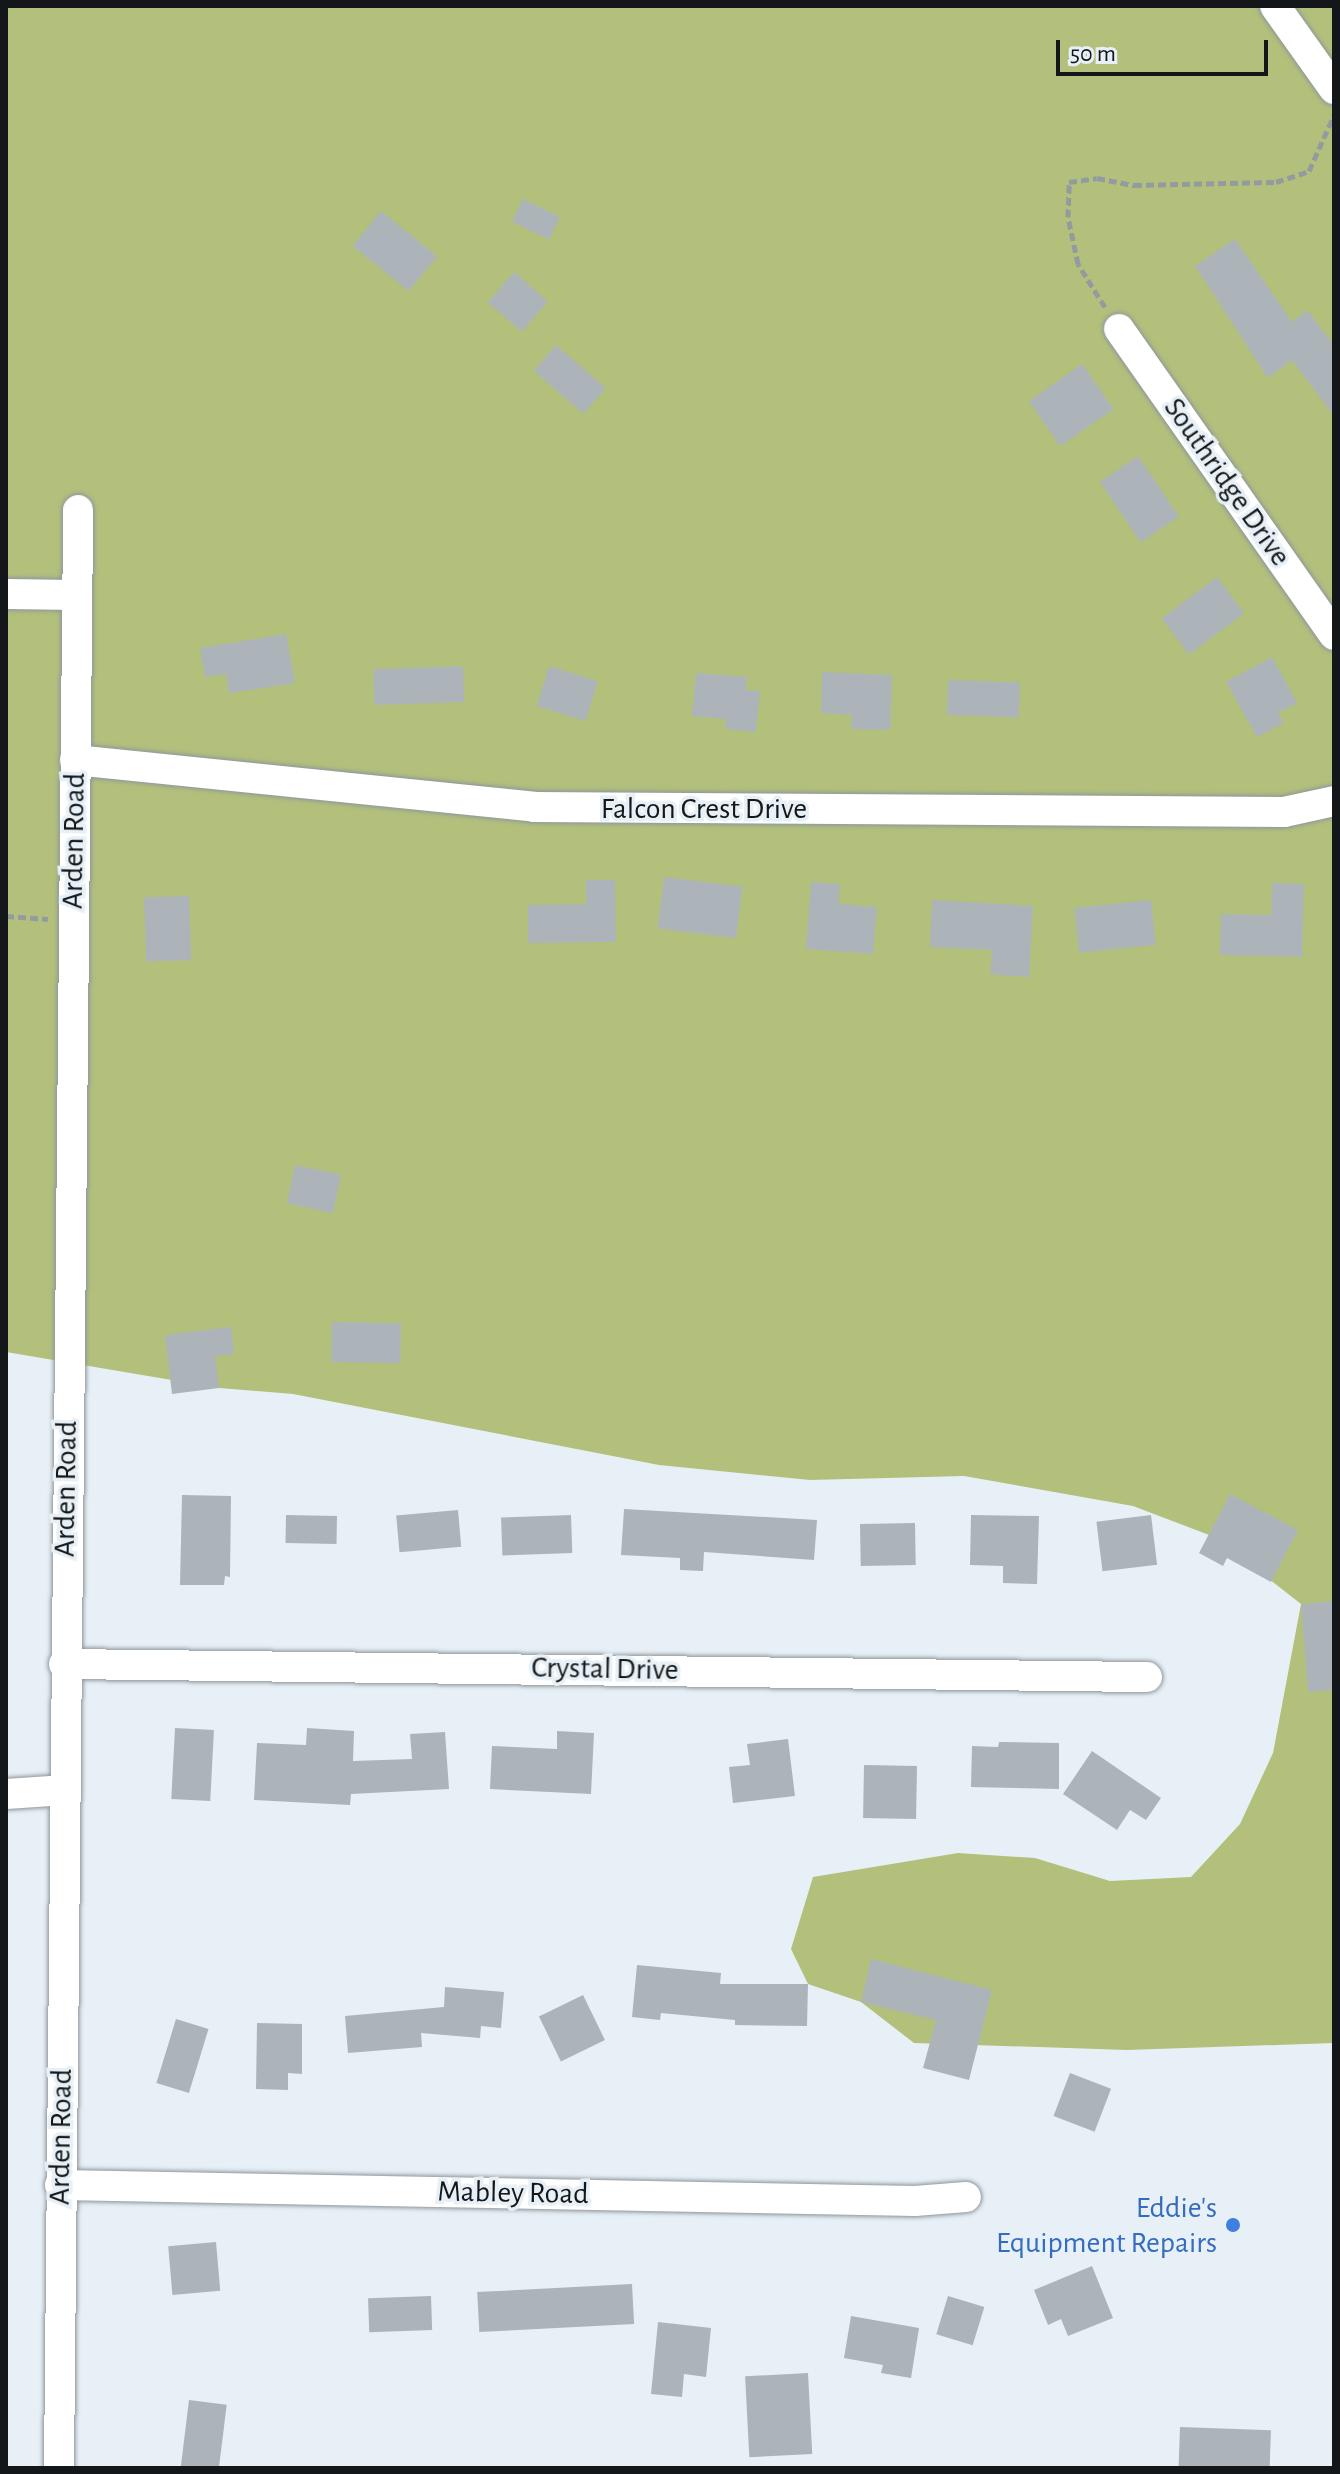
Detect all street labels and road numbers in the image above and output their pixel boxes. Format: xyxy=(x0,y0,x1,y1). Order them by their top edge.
street label: Southridge Drive xyxy=(1156,391,1298,573)
street label: Arden Road xyxy=(55,773,93,909)
street label: Falcon Crest Drive xyxy=(601,791,807,827)
street label: Arden Road xyxy=(47,1421,85,1557)
street label: Crystal Drive xyxy=(531,1650,679,1688)
street label: Arden Road xyxy=(42,2069,80,2205)
street label: Mabley Road xyxy=(437,2174,589,2212)

